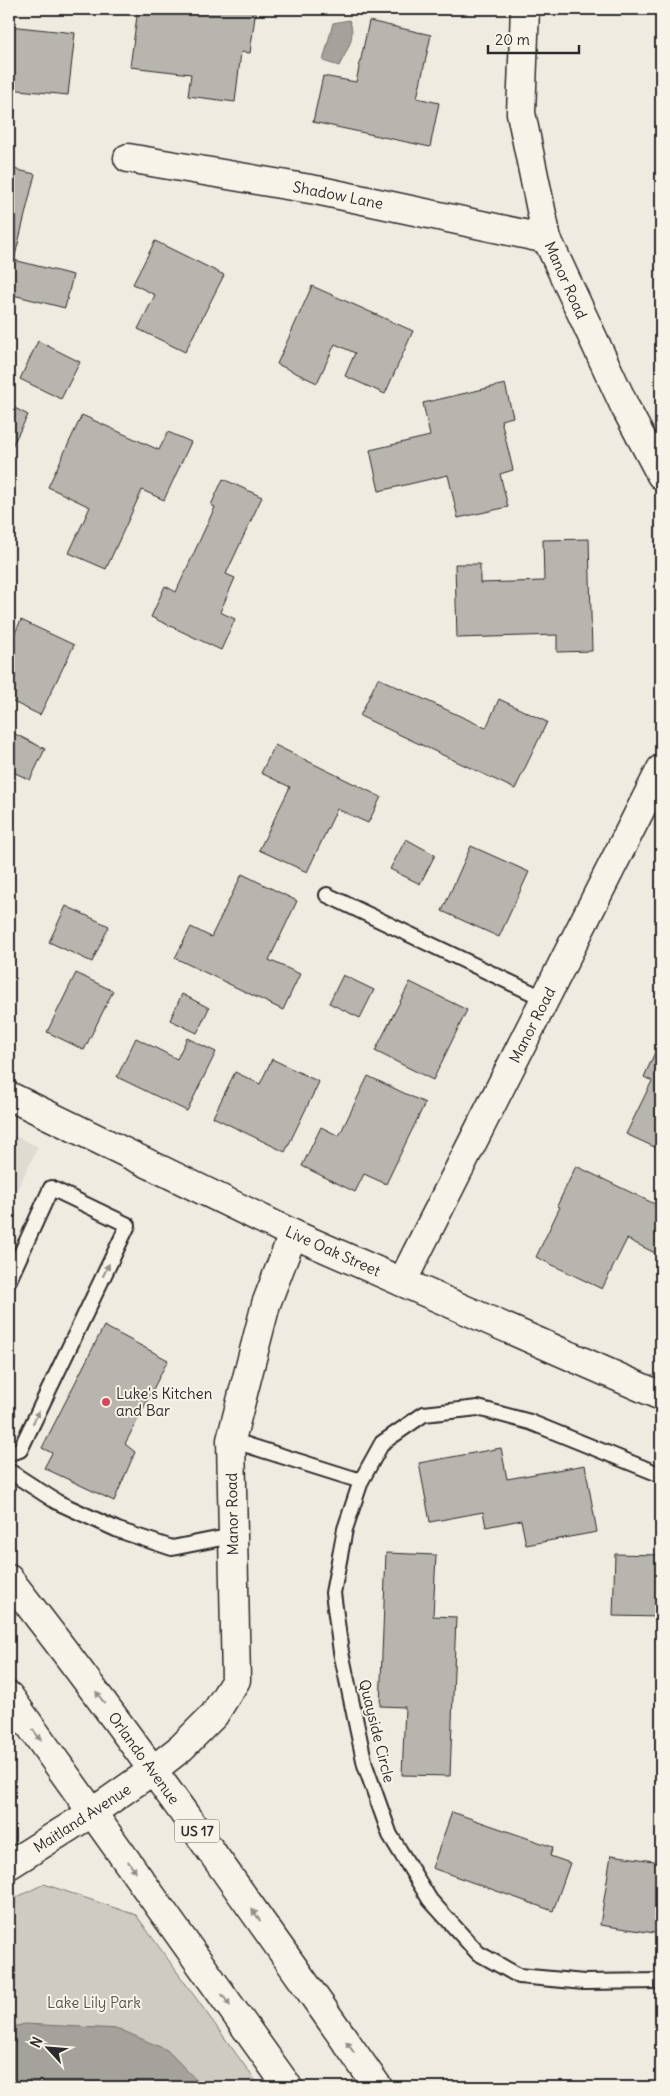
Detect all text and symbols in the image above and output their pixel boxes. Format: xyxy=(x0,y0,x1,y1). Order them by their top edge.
scale bar xyxy=(488,22,579,54)
text: 20 m xyxy=(495,30,530,49)
street label: Shadow Lane xyxy=(291,177,385,213)
street label: Manor Road xyxy=(541,238,592,322)
street label: Manor Road xyxy=(505,984,559,1066)
street label: Live Oak Street xyxy=(283,1222,383,1280)
one-way arrow xyxy=(103,1263,111,1277)
place label: Luke's Kitchen and Bar xyxy=(116,1384,213,1420)
marker: Luke's Kitchen and Bar xyxy=(100,1396,112,1408)
one-way arrow xyxy=(32,1410,40,1424)
street label: Manor Road xyxy=(222,1472,242,1555)
street label: Quayside Circle xyxy=(355,1677,399,1785)
one-way arrow xyxy=(95,1690,105,1704)
street label: Orlando Avenue xyxy=(104,1708,184,1808)
one-way arrow xyxy=(32,1728,43,1741)
street label: Maitland Avenue xyxy=(30,1779,134,1857)
road number: US 17 xyxy=(174,1820,220,1842)
one-way arrow xyxy=(127,1860,137,1874)
one-way arrow xyxy=(251,1908,261,1922)
park label: Lake Lily Park xyxy=(47,1993,141,2012)
one-way arrow xyxy=(221,1993,231,2007)
north arrow xyxy=(22,2024,72,2074)
text: N xyxy=(26,2034,47,2051)
one-way arrow xyxy=(345,2041,355,2054)

